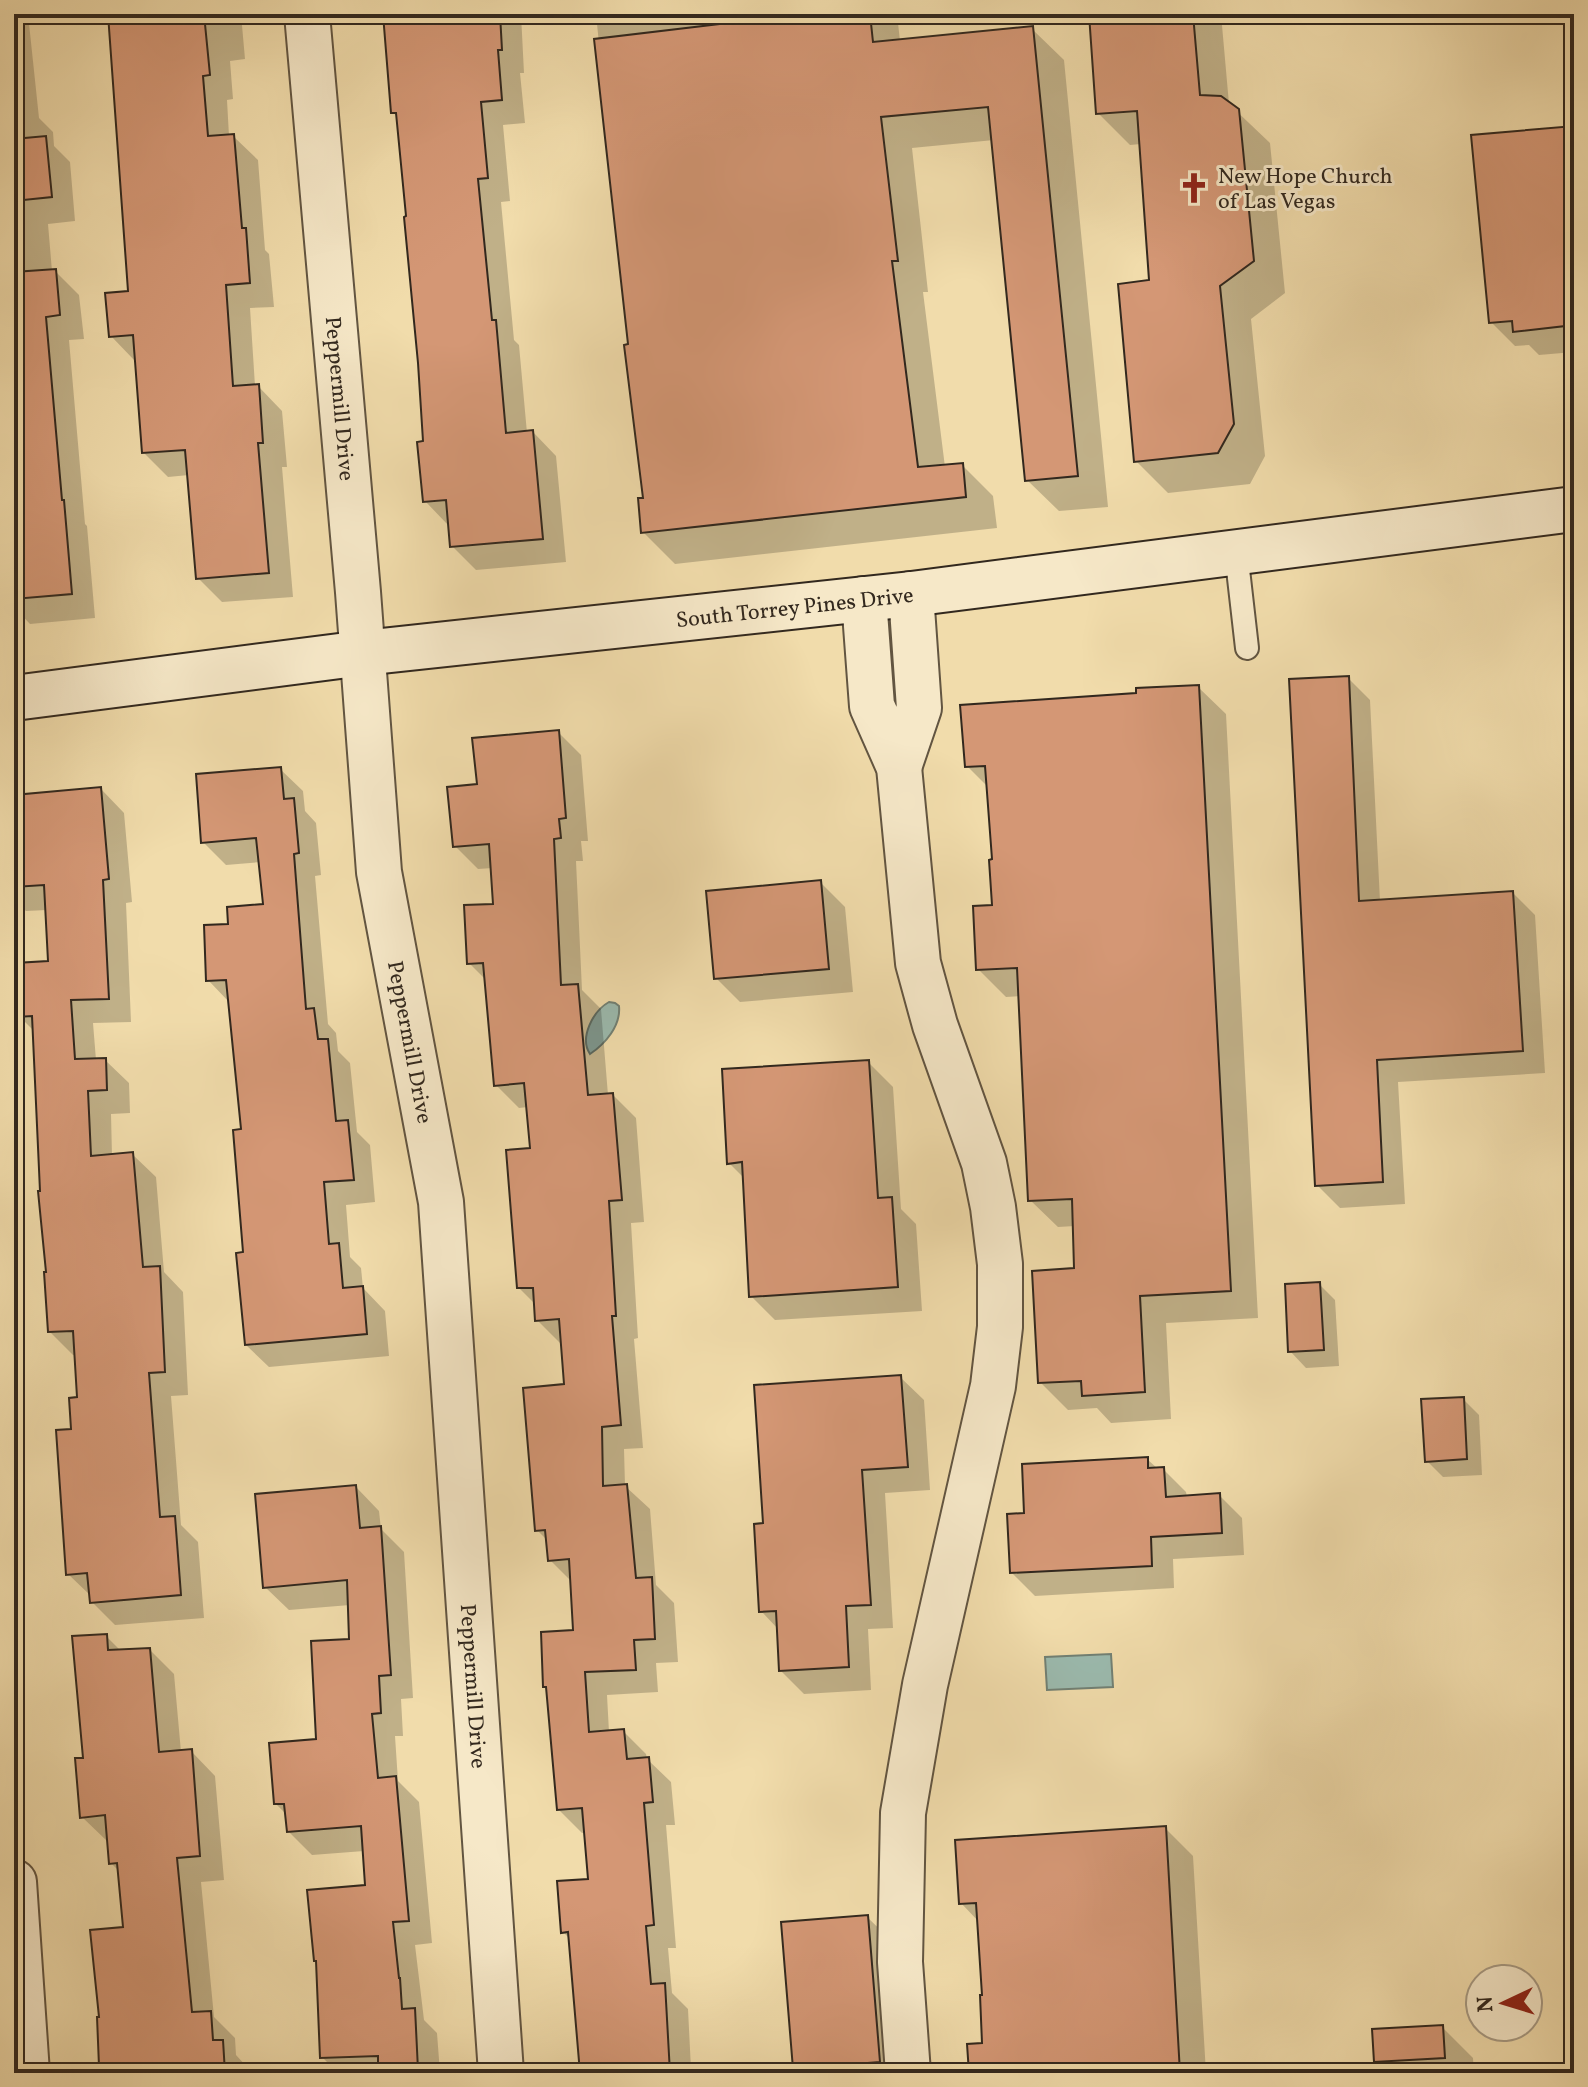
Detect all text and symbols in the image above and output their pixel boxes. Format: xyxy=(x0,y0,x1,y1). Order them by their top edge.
place label: New Hope Church of Las Vegas xyxy=(1218,162,1393,218)
church icon: New Hope Church of Las Vegas xyxy=(1177,171,1211,205)
street label: Peppermill Drive xyxy=(316,315,361,482)
street label: South Torrey Pines Drive xyxy=(674,581,915,637)
street label: Peppermill Drive xyxy=(378,958,439,1126)
street label: Peppermill Drive xyxy=(451,1603,493,1770)
north arrow xyxy=(1464,1963,1544,2043)
text: N xyxy=(1471,1995,1503,2013)

